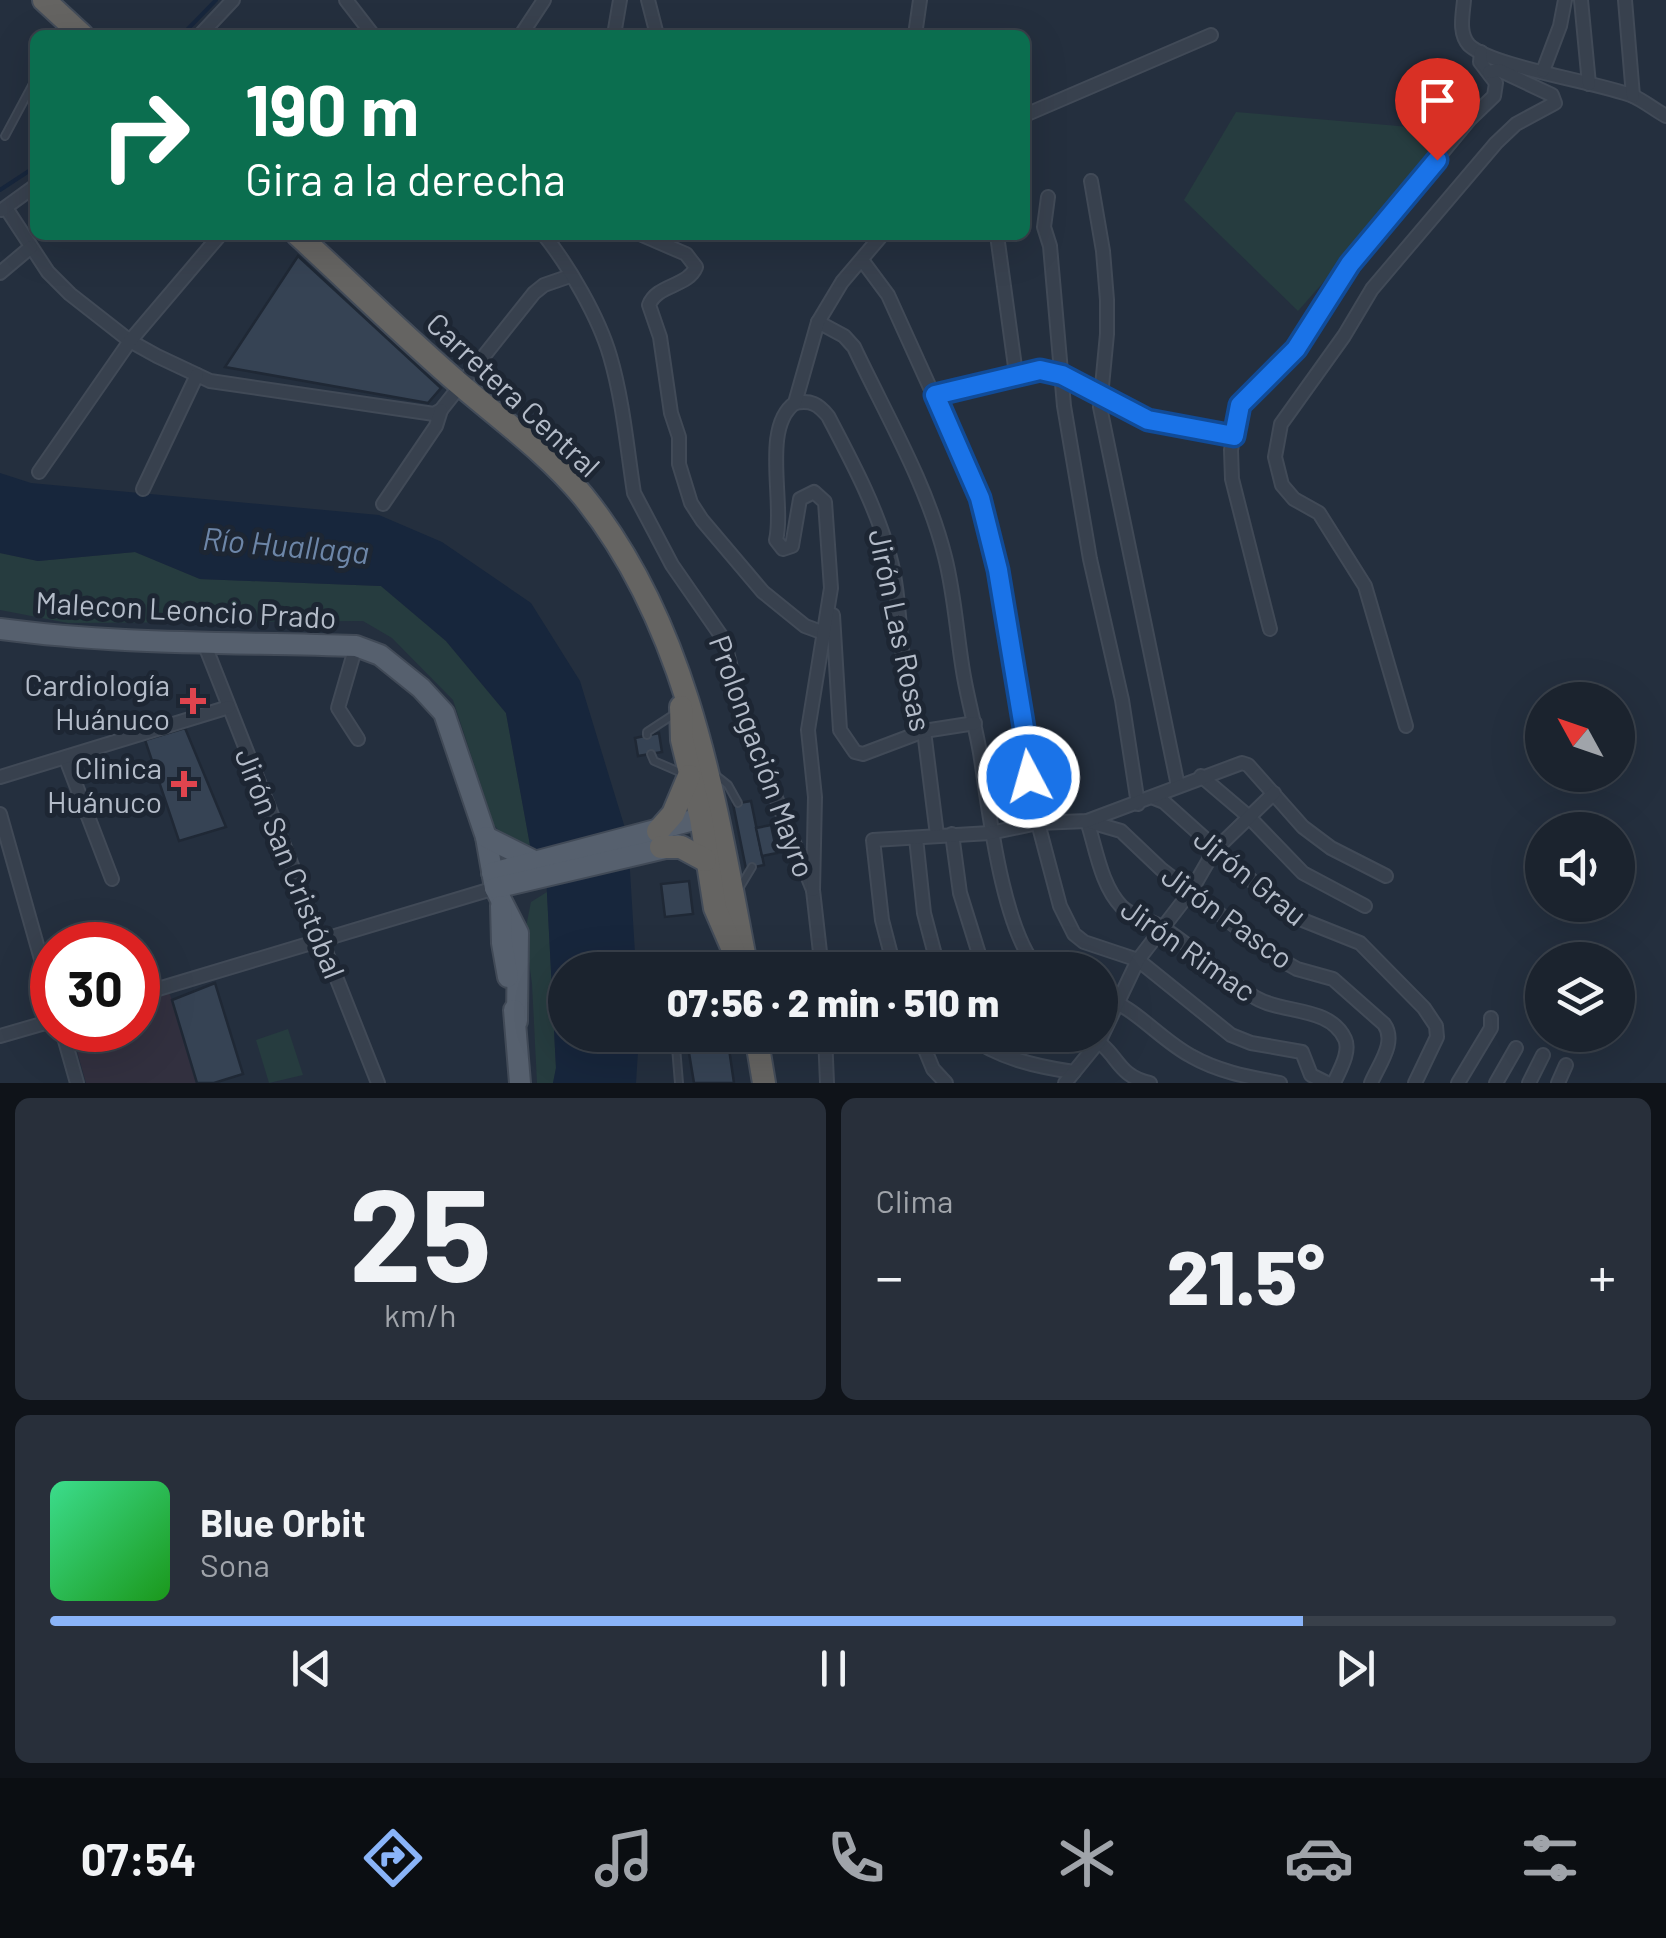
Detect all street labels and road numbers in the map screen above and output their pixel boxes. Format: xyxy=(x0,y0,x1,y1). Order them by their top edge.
street label: Carretera Central xyxy=(420,305,608,483)
street label: Jirón Las Rosas xyxy=(862,526,940,734)
street label: Malecon Leoncio Prado xyxy=(35,583,337,635)
street label: Prolongación Mayro xyxy=(703,630,823,882)
street label: Jirón San Cristóbal xyxy=(228,743,354,983)
street label: Jirón Grau xyxy=(1187,820,1315,932)
street label: Jirón Pasco xyxy=(1155,856,1301,976)
street label: Jirón Rimac xyxy=(1115,890,1263,1008)

